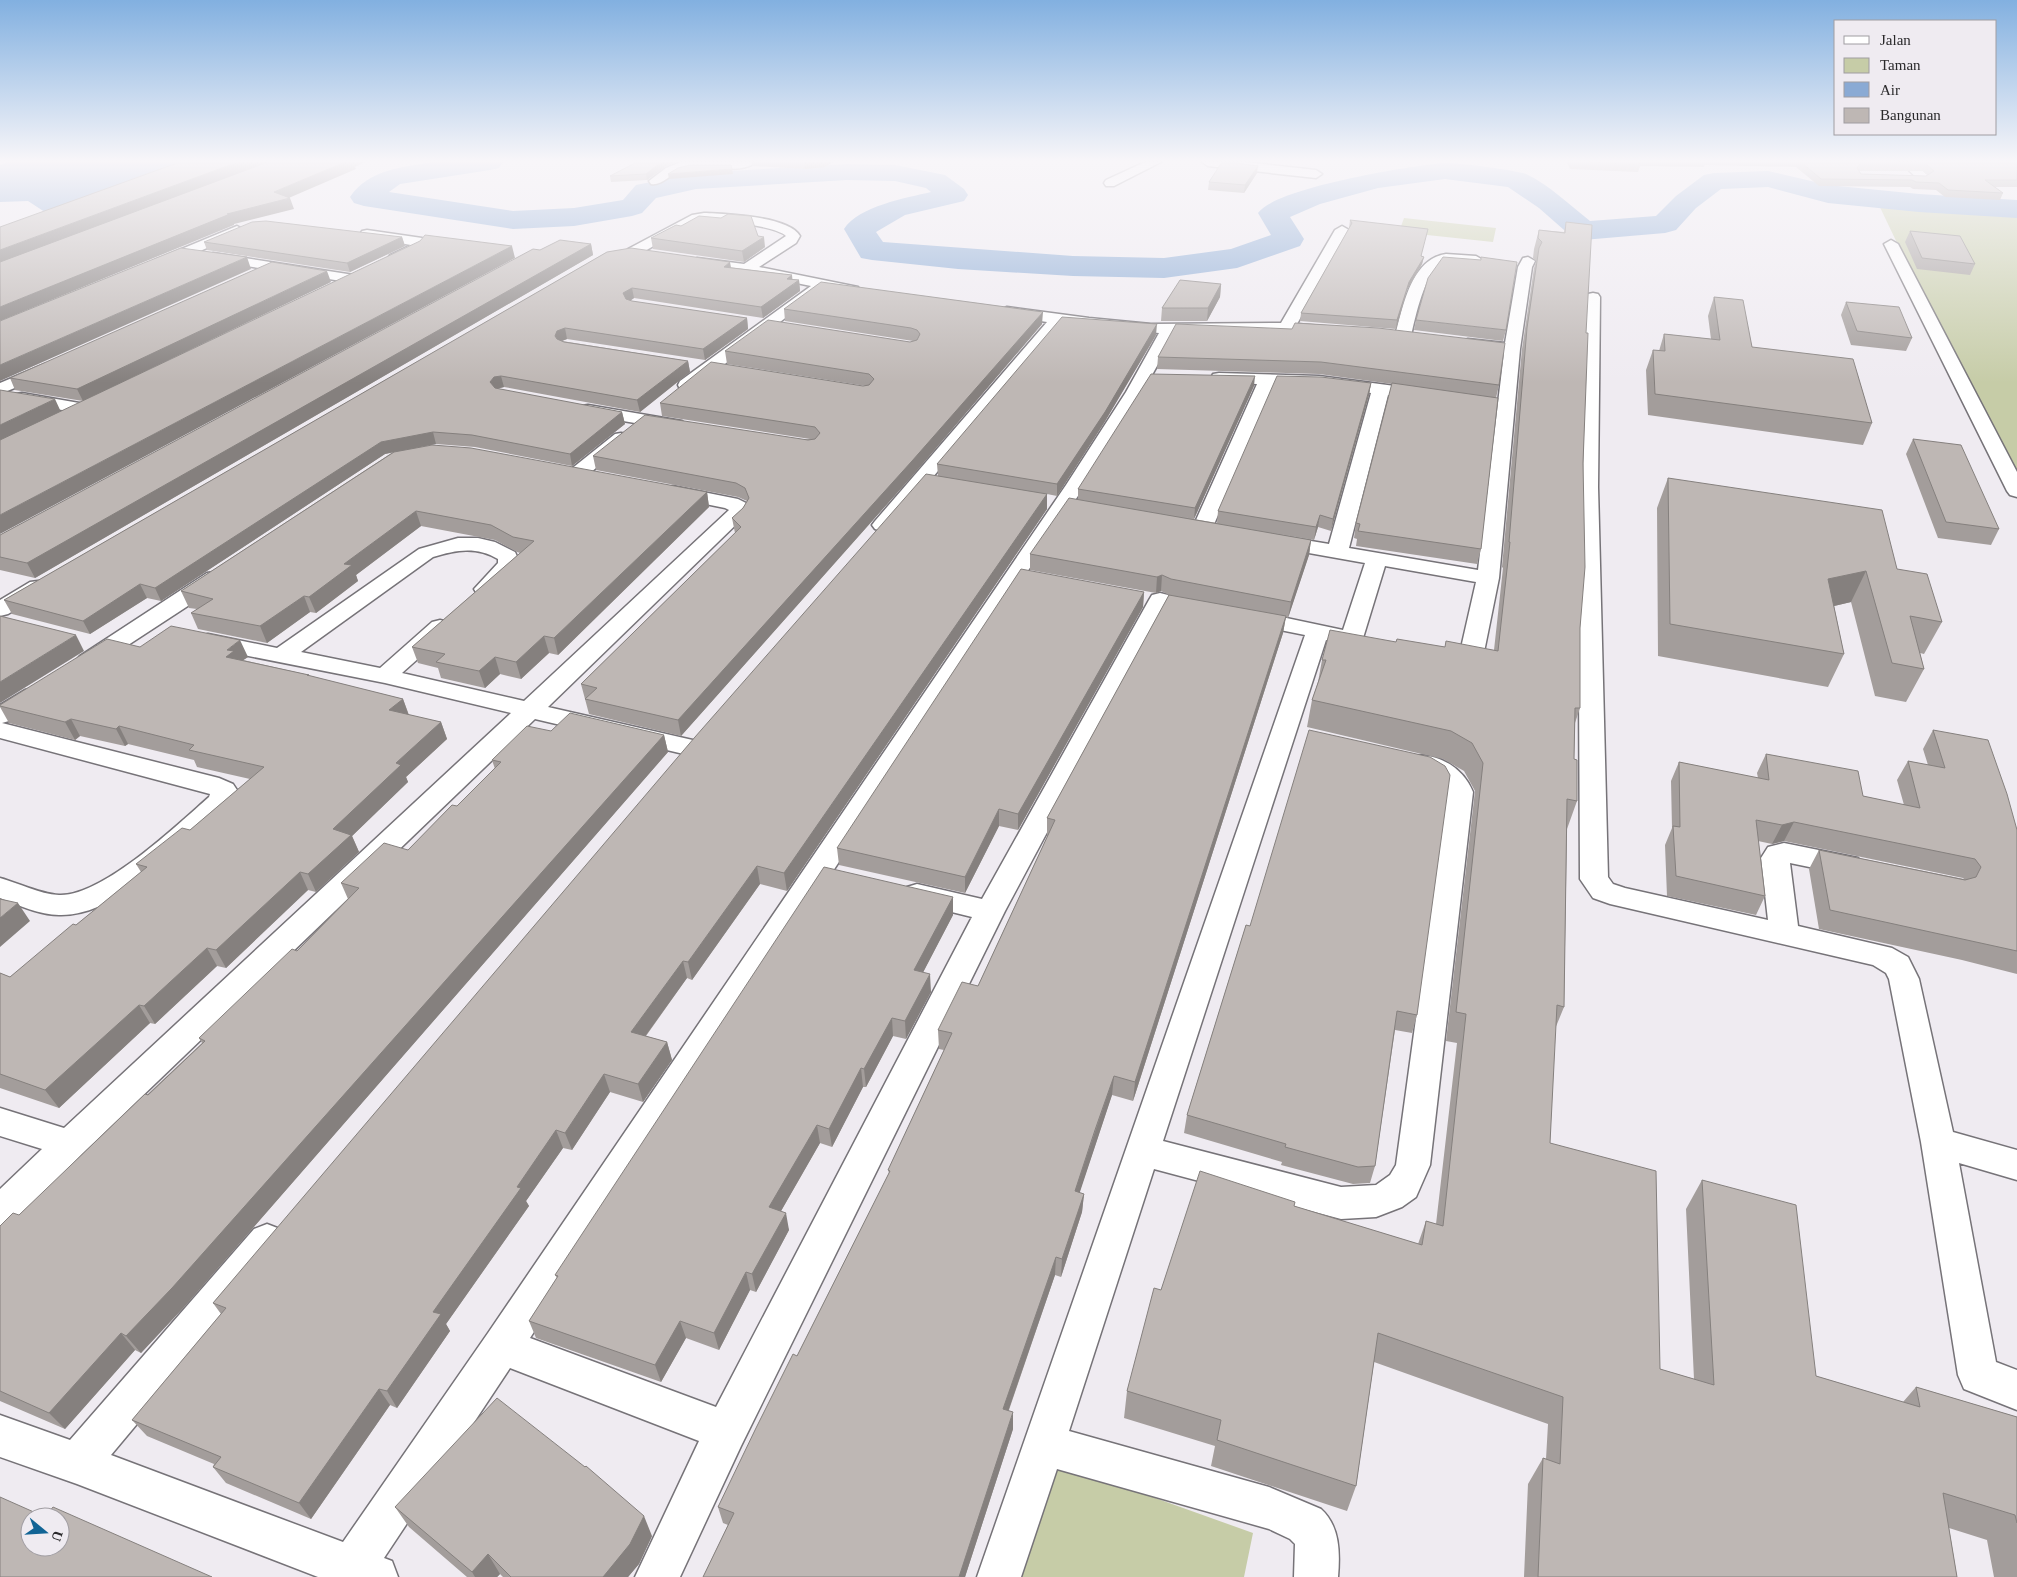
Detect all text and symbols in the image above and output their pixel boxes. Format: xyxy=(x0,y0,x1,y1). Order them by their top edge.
legend xyxy=(1834,20,1997,135)
text: Jalan xyxy=(1880,32,1911,48)
text: Taman xyxy=(1880,57,1921,73)
text: Air xyxy=(1880,82,1900,98)
text: Bangunan xyxy=(1880,107,1941,123)
north arrow xyxy=(20,1507,70,1557)
text: U xyxy=(48,1529,66,1543)

